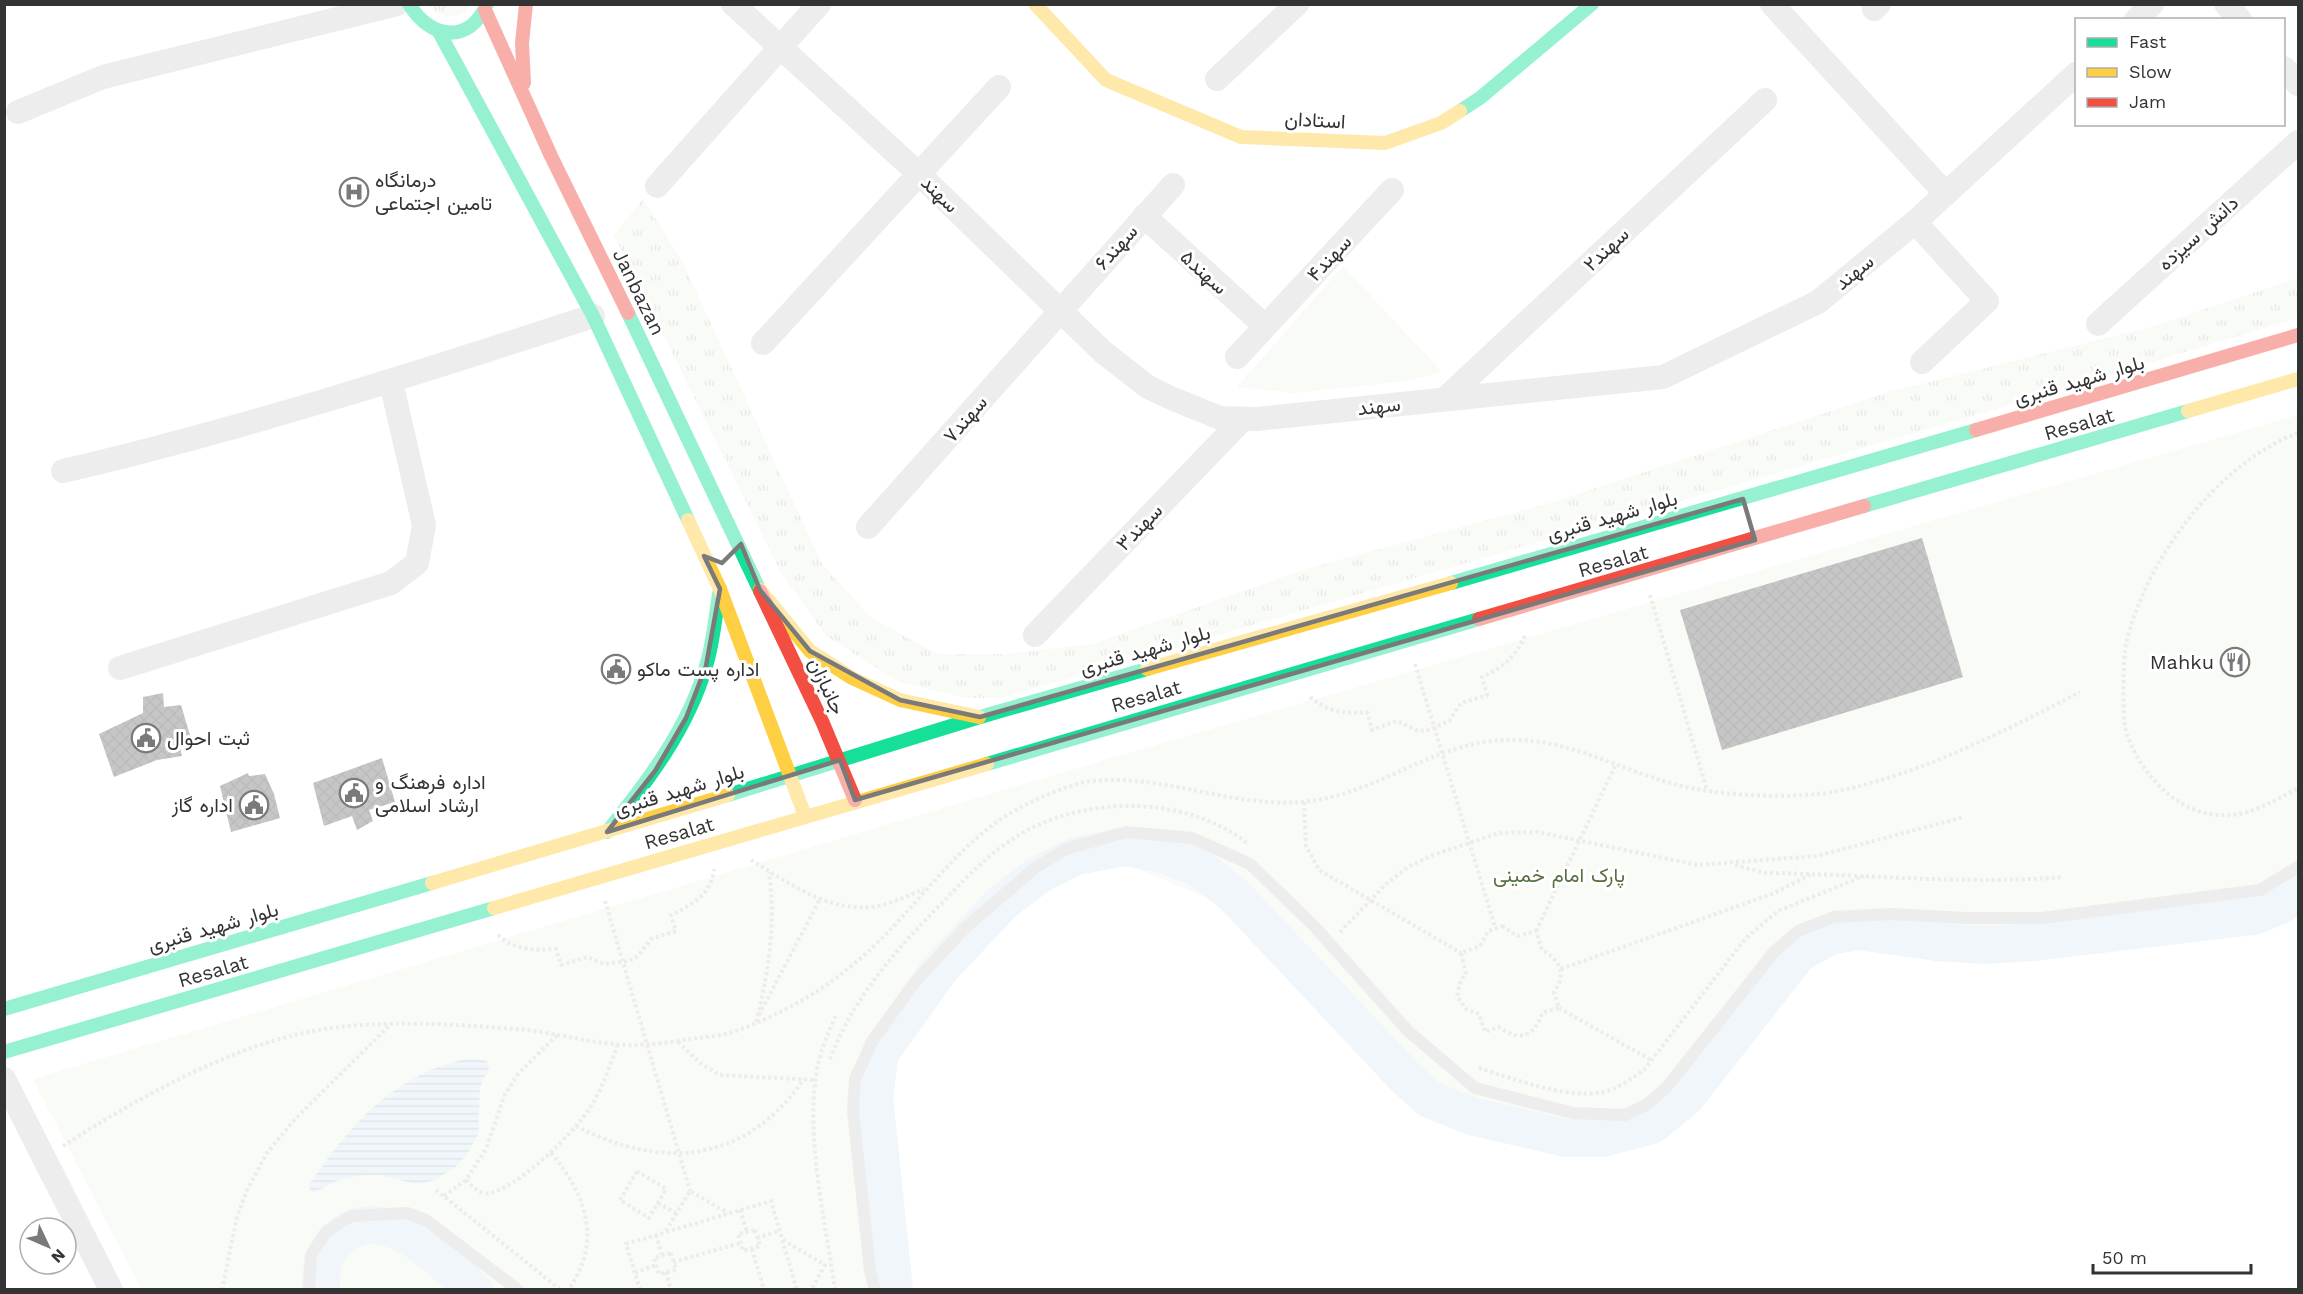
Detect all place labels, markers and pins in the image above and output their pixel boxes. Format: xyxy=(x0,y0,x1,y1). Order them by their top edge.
place label: درمانگاه تامین اجتماعی xyxy=(375,168,492,215)
hospital icon: درمانگاه تامین اجتماعی xyxy=(338,176,370,208)
restaurant icon: Mahku xyxy=(2219,646,2251,678)
place label: Mahku xyxy=(2150,650,2214,674)
public building icon: اداره پست ماکو xyxy=(600,653,632,685)
place label: اداره پست ماکو xyxy=(637,657,759,683)
public building icon: ثبت احوال xyxy=(130,722,162,754)
place label: ثبت احوال xyxy=(167,726,250,751)
place label: اداره فرهنگ و ارشاد اسلامی xyxy=(375,770,486,818)
public building icon: اداره فرهنگ و ارشاد اسلامی xyxy=(338,777,370,809)
public building icon: اداره گاز xyxy=(238,789,270,821)
place label: اداره گاز xyxy=(171,793,233,818)

